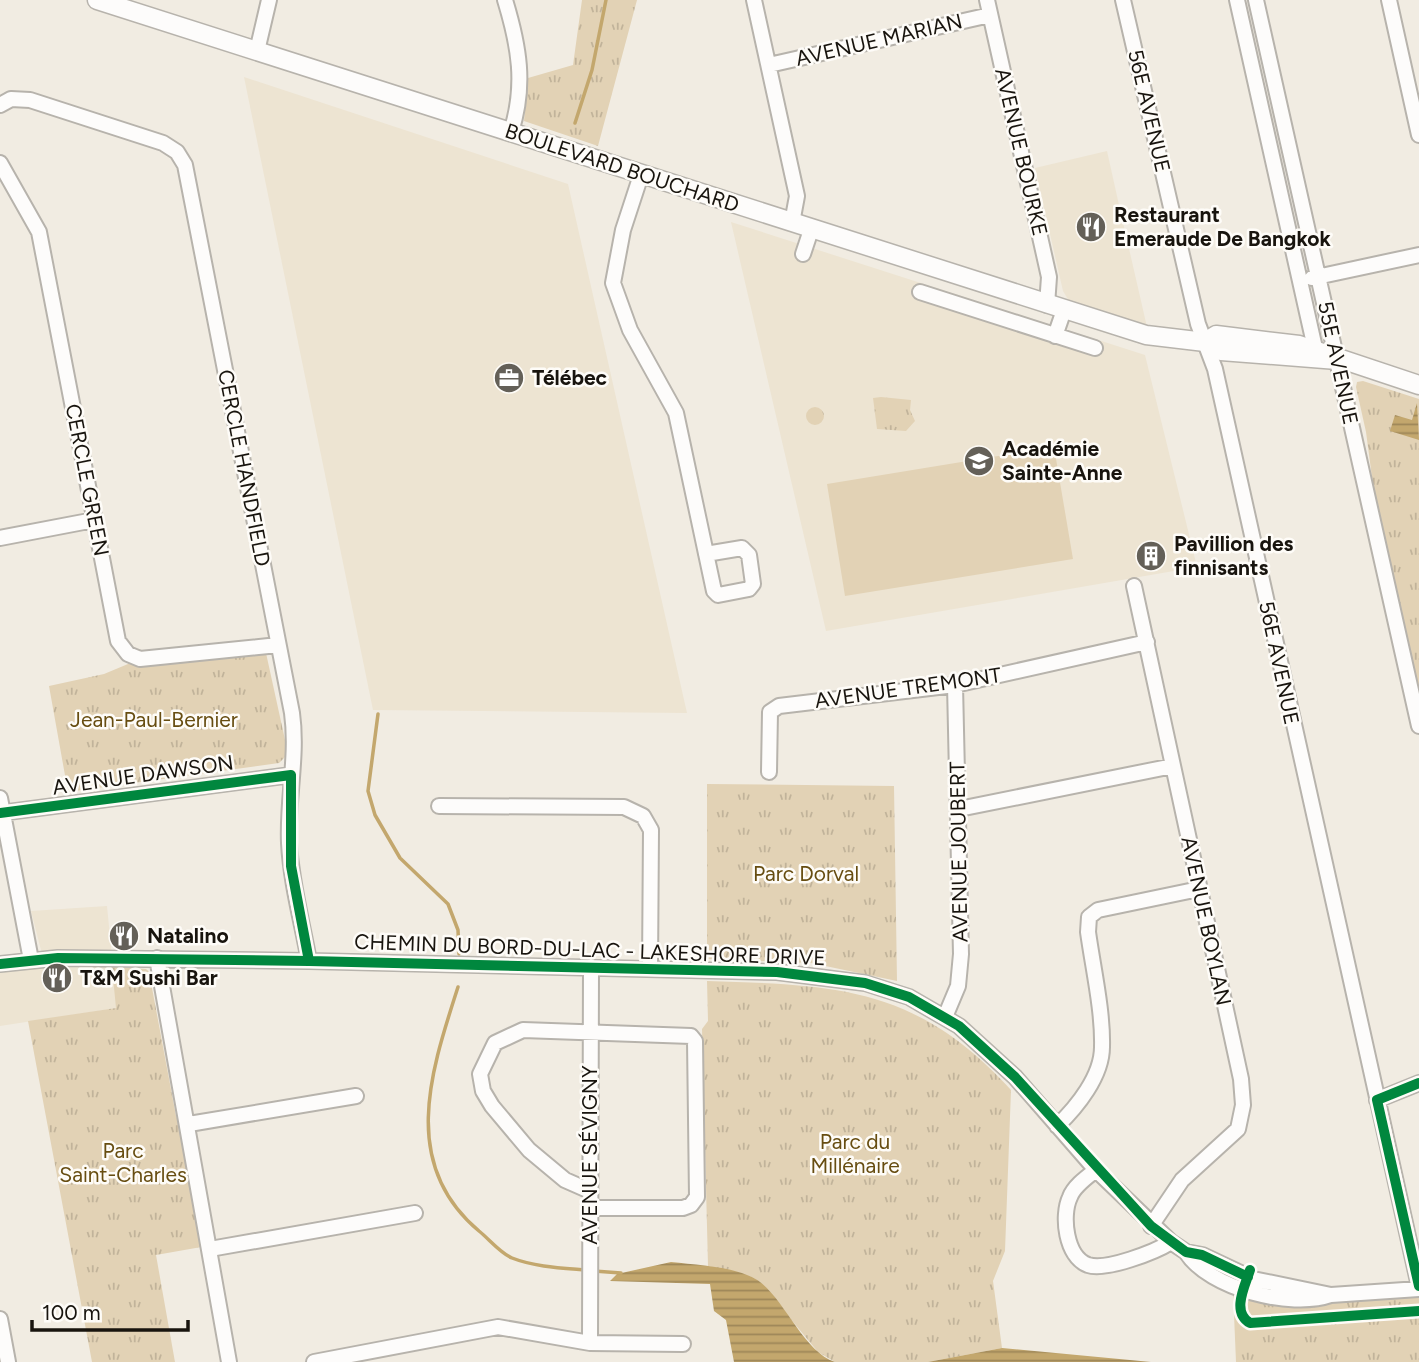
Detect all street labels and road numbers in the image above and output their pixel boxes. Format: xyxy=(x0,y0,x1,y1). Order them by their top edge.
street label: AVENUE MARIAN xyxy=(793,8,965,71)
street label: 56E AVENUE xyxy=(1123,47,1176,175)
street label: AVENUE BOURKE xyxy=(990,66,1053,238)
street label: BOULEVARD BOUCHARD xyxy=(502,118,742,217)
street label: 55E AVENUE xyxy=(1313,299,1364,427)
street label: CERCLE HANDFIELD xyxy=(213,367,276,568)
street label: CERCLE GREEN xyxy=(60,402,115,558)
street label: 56E AVENUE xyxy=(1254,599,1305,727)
street label: AVENUE TREMONT xyxy=(813,662,1003,713)
street label: AVENUE DAWSON xyxy=(51,749,235,800)
street label: AVENUE JOUBERT xyxy=(944,761,973,943)
street label: AVENUE BOYLAN xyxy=(1176,834,1237,1008)
street label: CHEMIN DU BORD-DU-LAC - LAKESHORE DRIVE xyxy=(354,929,826,970)
street label: AVENUE SÉVIGNY xyxy=(577,1065,602,1245)

